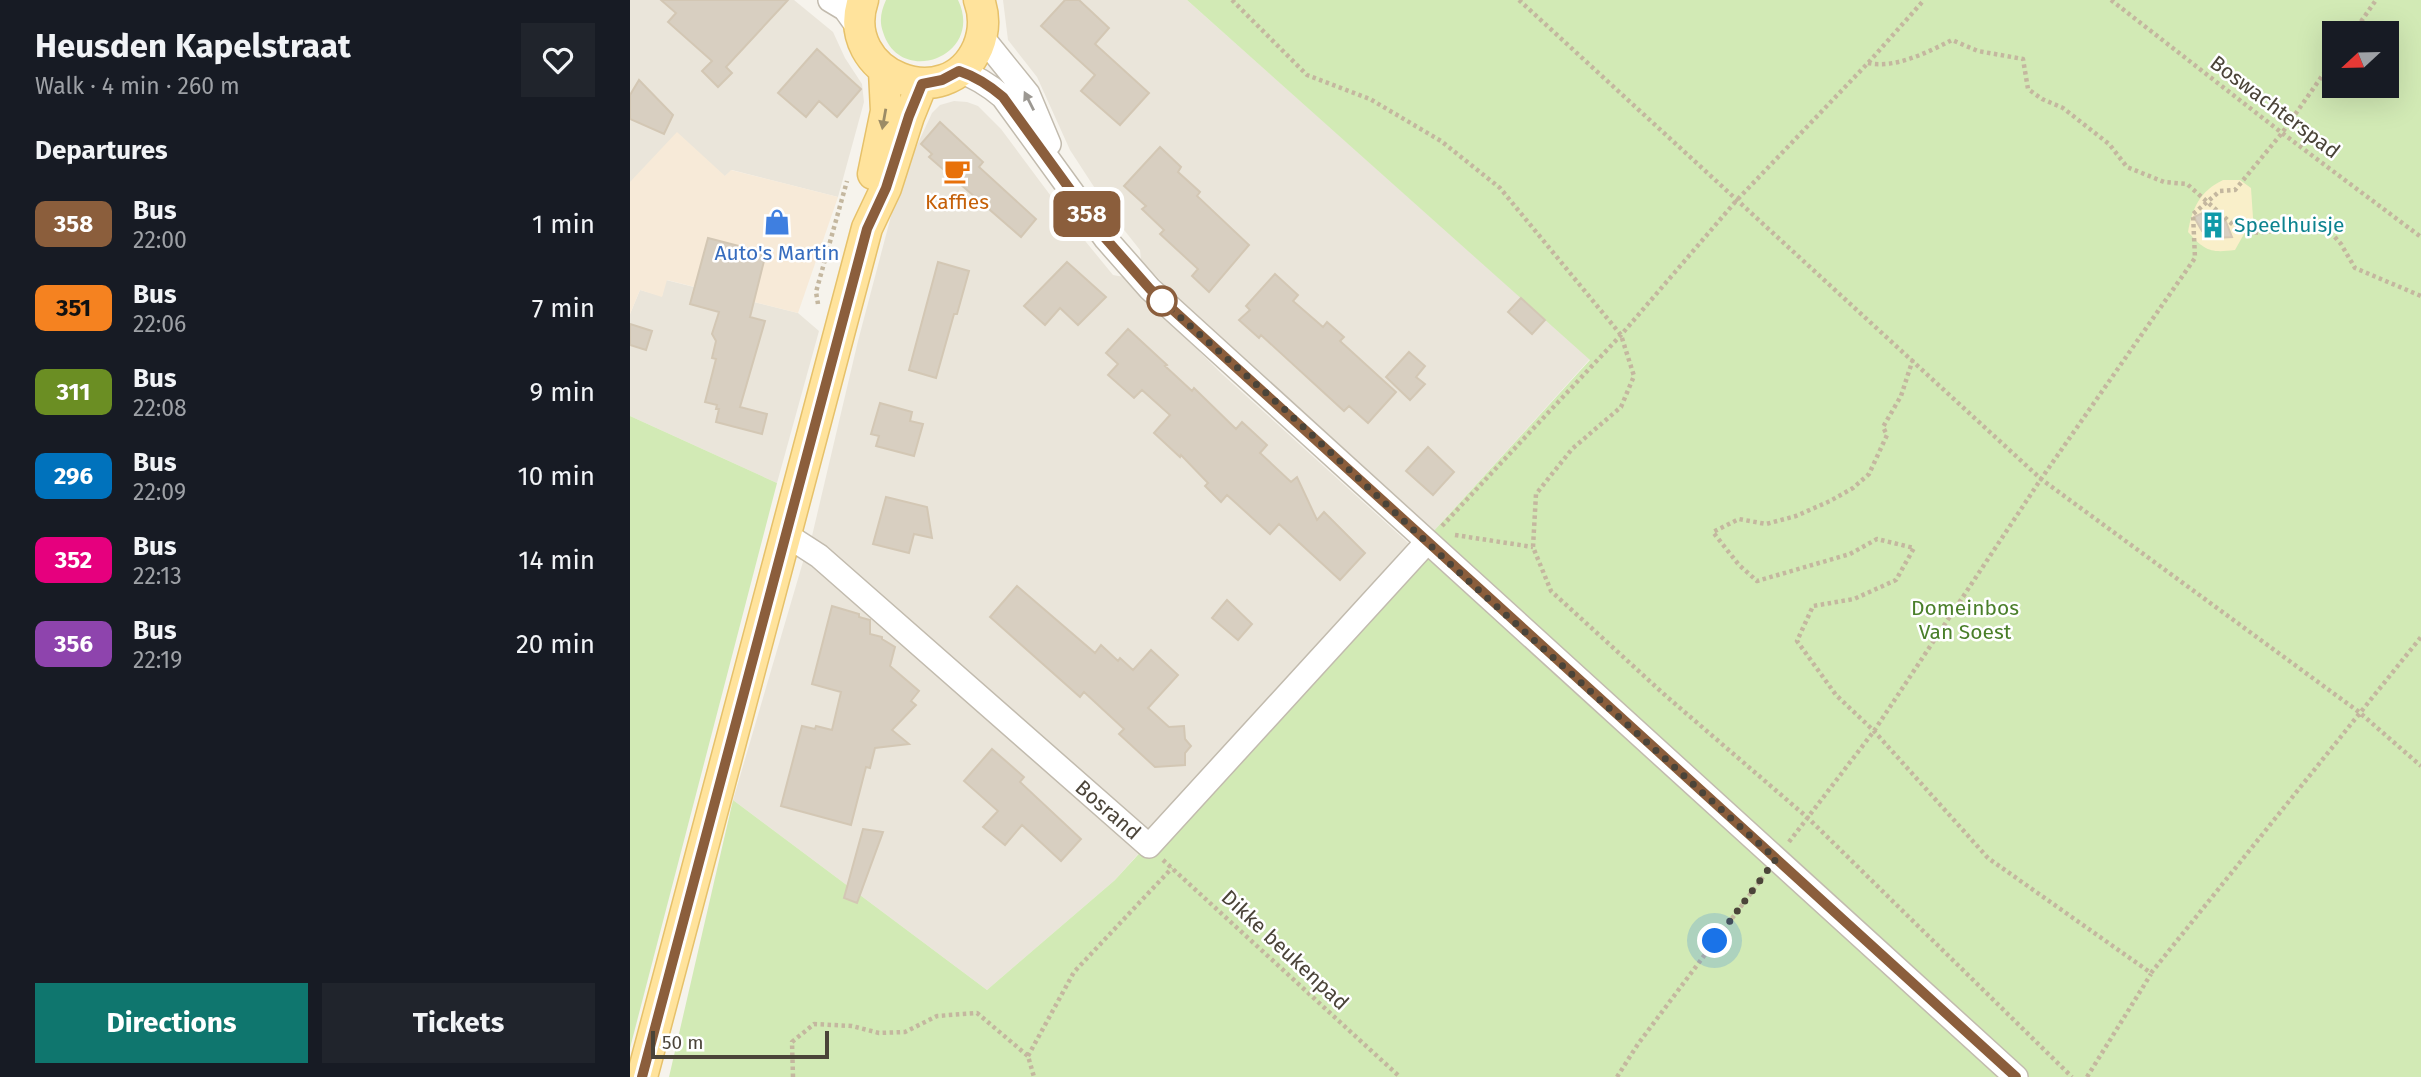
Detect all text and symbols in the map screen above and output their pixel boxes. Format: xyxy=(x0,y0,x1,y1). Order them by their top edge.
north arrow xyxy=(2322,21,2399,98)
map controls xyxy=(2322,21,2399,98)
button: heart xyxy=(521,23,595,97)
text: Heusden Kapelstraat xyxy=(35,26,351,66)
street label: Boswachterspad xyxy=(2205,50,2345,164)
text: Walk · 4 min · 260 m xyxy=(35,72,240,100)
one-way arrow xyxy=(1024,91,1035,111)
one-way arrow xyxy=(878,108,889,130)
text: Departures xyxy=(35,135,168,166)
cafe icon: Kaffies xyxy=(942,156,972,186)
place label: Kaffies xyxy=(925,189,989,215)
line badge: 358 xyxy=(1047,191,1127,237)
text: Bus xyxy=(133,195,176,226)
text: 358 xyxy=(1067,200,1107,228)
shop icon: Auto's Martin xyxy=(762,207,792,237)
text: 1 min xyxy=(532,209,595,240)
text: 358 xyxy=(54,210,93,238)
building icon: Speelhuisje xyxy=(2198,210,2228,240)
place label: Speelhuisje xyxy=(2234,212,2345,238)
text: 22:00 xyxy=(133,226,187,254)
place label: Auto's Martin xyxy=(714,240,840,266)
text: Bus xyxy=(133,279,176,310)
unlabelled marker xyxy=(1147,286,1177,316)
text: 7 min xyxy=(532,293,595,324)
text: 351 xyxy=(56,294,91,322)
text: 22:06 xyxy=(133,310,186,338)
text: Bus xyxy=(133,363,176,394)
text: 9 min xyxy=(530,377,595,408)
text: 311 xyxy=(57,378,90,406)
text: 22:08 xyxy=(133,394,187,422)
text: Bus xyxy=(133,447,176,478)
text: 10 min xyxy=(517,461,595,492)
text: 296 xyxy=(54,462,93,490)
text: 22:09 xyxy=(133,478,186,506)
text: Bus xyxy=(133,531,176,562)
text: 14 min xyxy=(518,545,595,576)
text: 352 xyxy=(55,546,92,574)
text: 22:13 xyxy=(133,562,182,590)
park label: Domeinbos Van Soest xyxy=(1911,595,2019,645)
text: Bus xyxy=(133,615,176,646)
text: 20 min xyxy=(516,629,595,660)
text: 356 xyxy=(54,630,93,658)
text: 22:19 xyxy=(133,646,182,674)
street label: Bosrand xyxy=(1070,774,1146,846)
street label: Dikke beukenpad xyxy=(1216,884,1354,1016)
your location xyxy=(1697,923,1732,958)
button: Directions xyxy=(35,983,308,1063)
button: Tickets xyxy=(322,983,595,1063)
scale bar xyxy=(651,1028,830,1060)
text: 50 m xyxy=(662,1031,703,1054)

